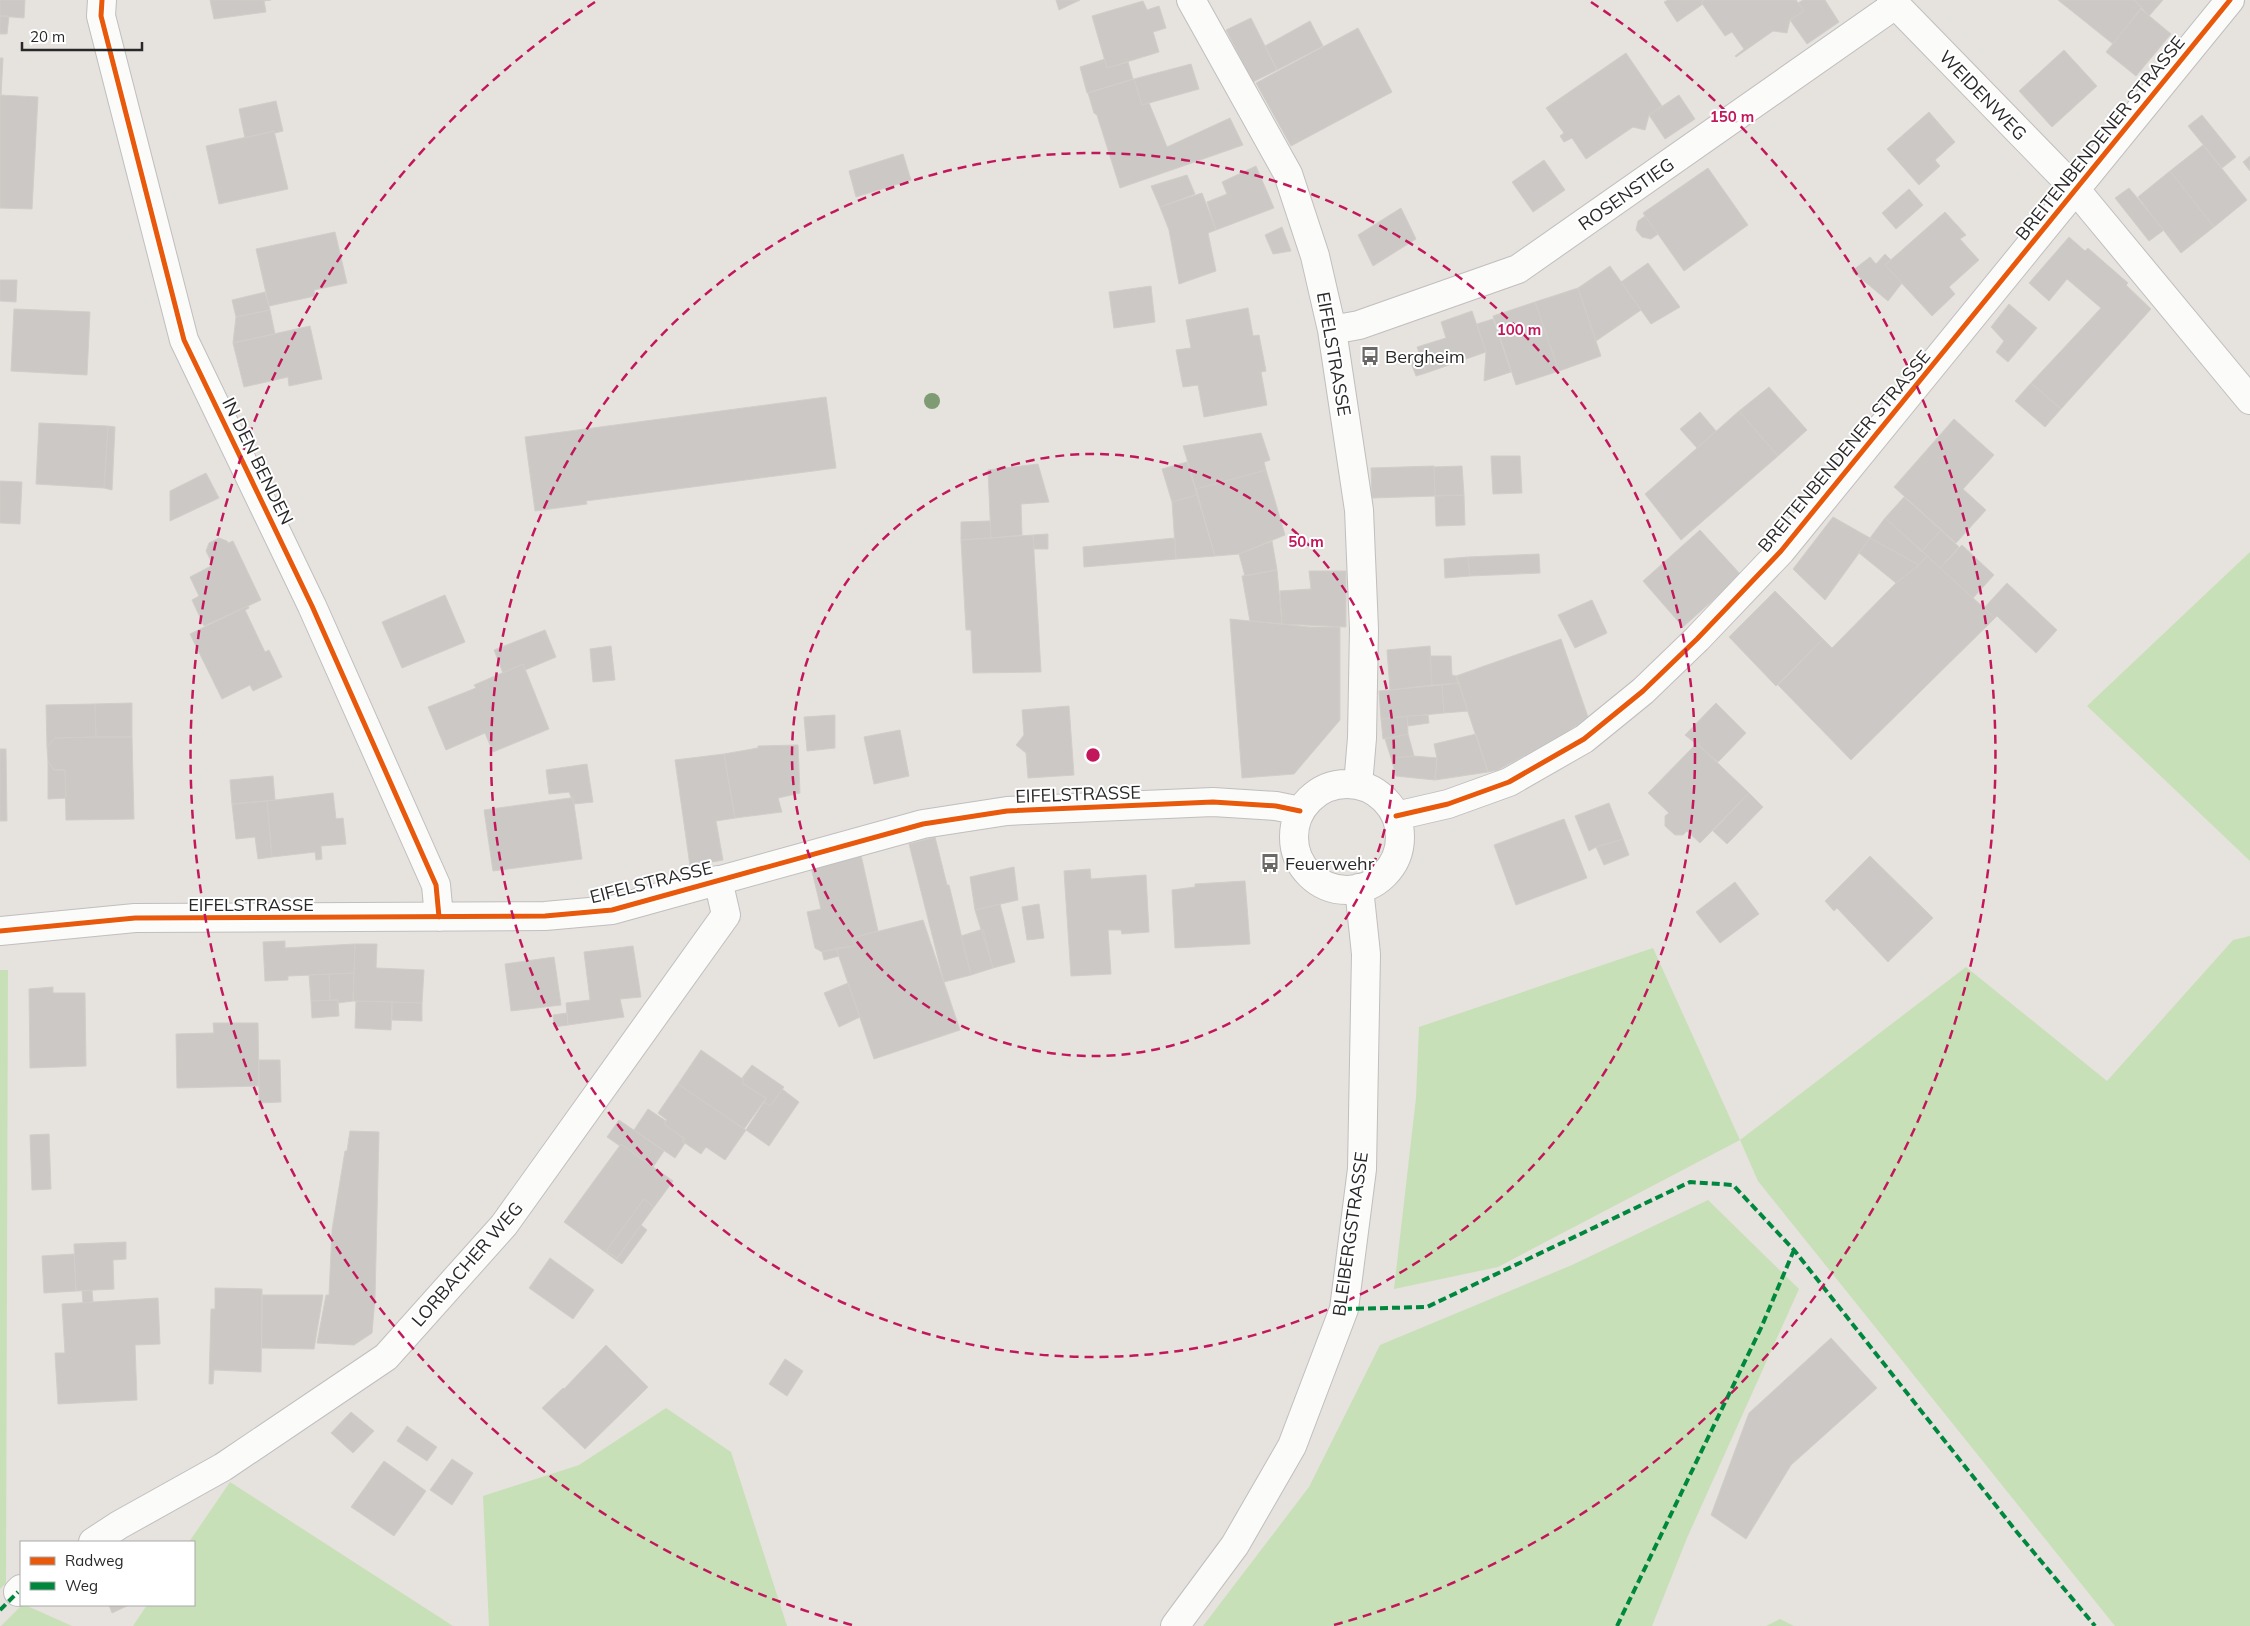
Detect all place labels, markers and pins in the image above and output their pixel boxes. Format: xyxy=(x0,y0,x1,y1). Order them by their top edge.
bus stop icon: Bergheim xyxy=(1359,345,1381,367)
place label: Bergheim xyxy=(1385,345,1465,368)
centre of rings xyxy=(1084,746,1102,764)
bus stop icon: Feuerwehr xyxy=(1259,852,1281,874)
place label: Feuerwehr xyxy=(1285,852,1375,875)

